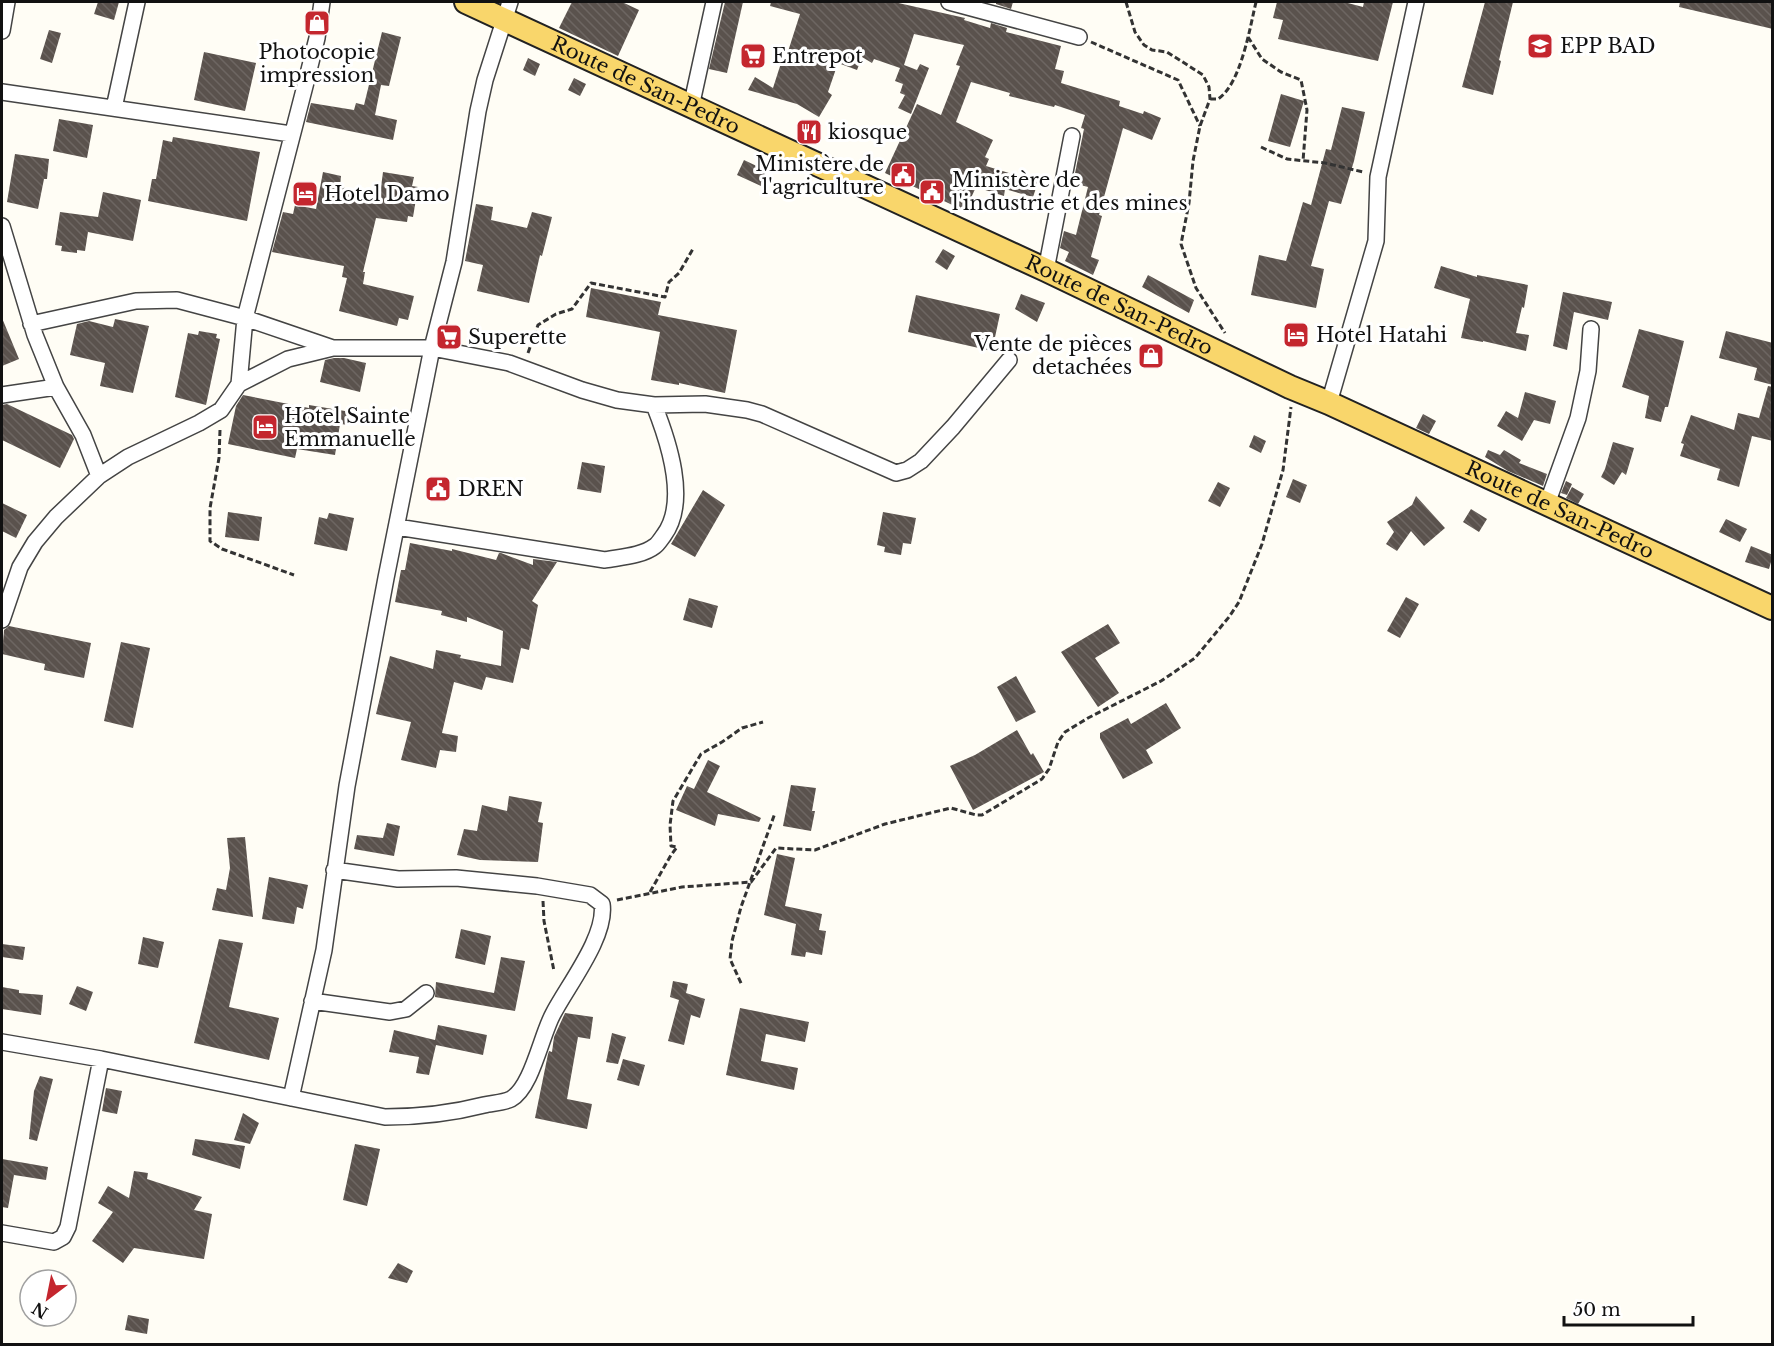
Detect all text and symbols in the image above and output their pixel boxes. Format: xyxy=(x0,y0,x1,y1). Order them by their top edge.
shop icon: Photocopie impression xyxy=(302,8,332,38)
street label: Route de San-Pedro xyxy=(548,31,744,139)
school or university icon: EPP BAD xyxy=(1525,31,1555,61)
place label: EPP BAD xyxy=(1560,34,1655,58)
place label: Photocopie impression xyxy=(259,40,375,87)
supermarket icon: Entrepot xyxy=(738,41,768,71)
place label: Entrepot xyxy=(772,44,863,68)
restaurant icon: kiosque xyxy=(794,117,824,147)
place label: kiosque xyxy=(828,120,907,144)
place label: Ministère de l'agriculture xyxy=(755,152,884,199)
public building icon: Ministère de l'agriculture xyxy=(888,160,918,190)
place label: Ministère de l'industrie et des mines xyxy=(952,168,1188,215)
public building icon: Ministère de l'industrie et des mines xyxy=(917,177,947,207)
hotel icon: Hotel Damo xyxy=(290,179,320,209)
place label: Hotel Damo xyxy=(324,182,449,206)
street label: Route de San-Pedro xyxy=(1022,250,1217,360)
hotel icon: Hotel Hatahi xyxy=(1281,320,1311,350)
supermarket icon: Superette xyxy=(434,322,464,352)
place label: Hotel Hatahi xyxy=(1316,323,1447,347)
place label: Superette xyxy=(468,325,567,349)
place label: Vente de pièces detachées xyxy=(973,332,1132,379)
shop icon: Vente de pièces detachées xyxy=(1136,341,1166,371)
place label: Hotel Sainte Emmanuelle xyxy=(284,404,416,451)
hotel icon: Hotel Sainte Emmanuelle xyxy=(250,412,280,442)
street label: Route de San-Pedro xyxy=(1462,456,1658,564)
public building icon: DREN xyxy=(423,474,453,504)
place label: DREN xyxy=(458,477,524,501)
north arrow xyxy=(18,1268,78,1328)
scale bar xyxy=(1564,1289,1693,1327)
text: N xyxy=(28,1298,52,1323)
text: 50 m xyxy=(1573,1299,1621,1321)

